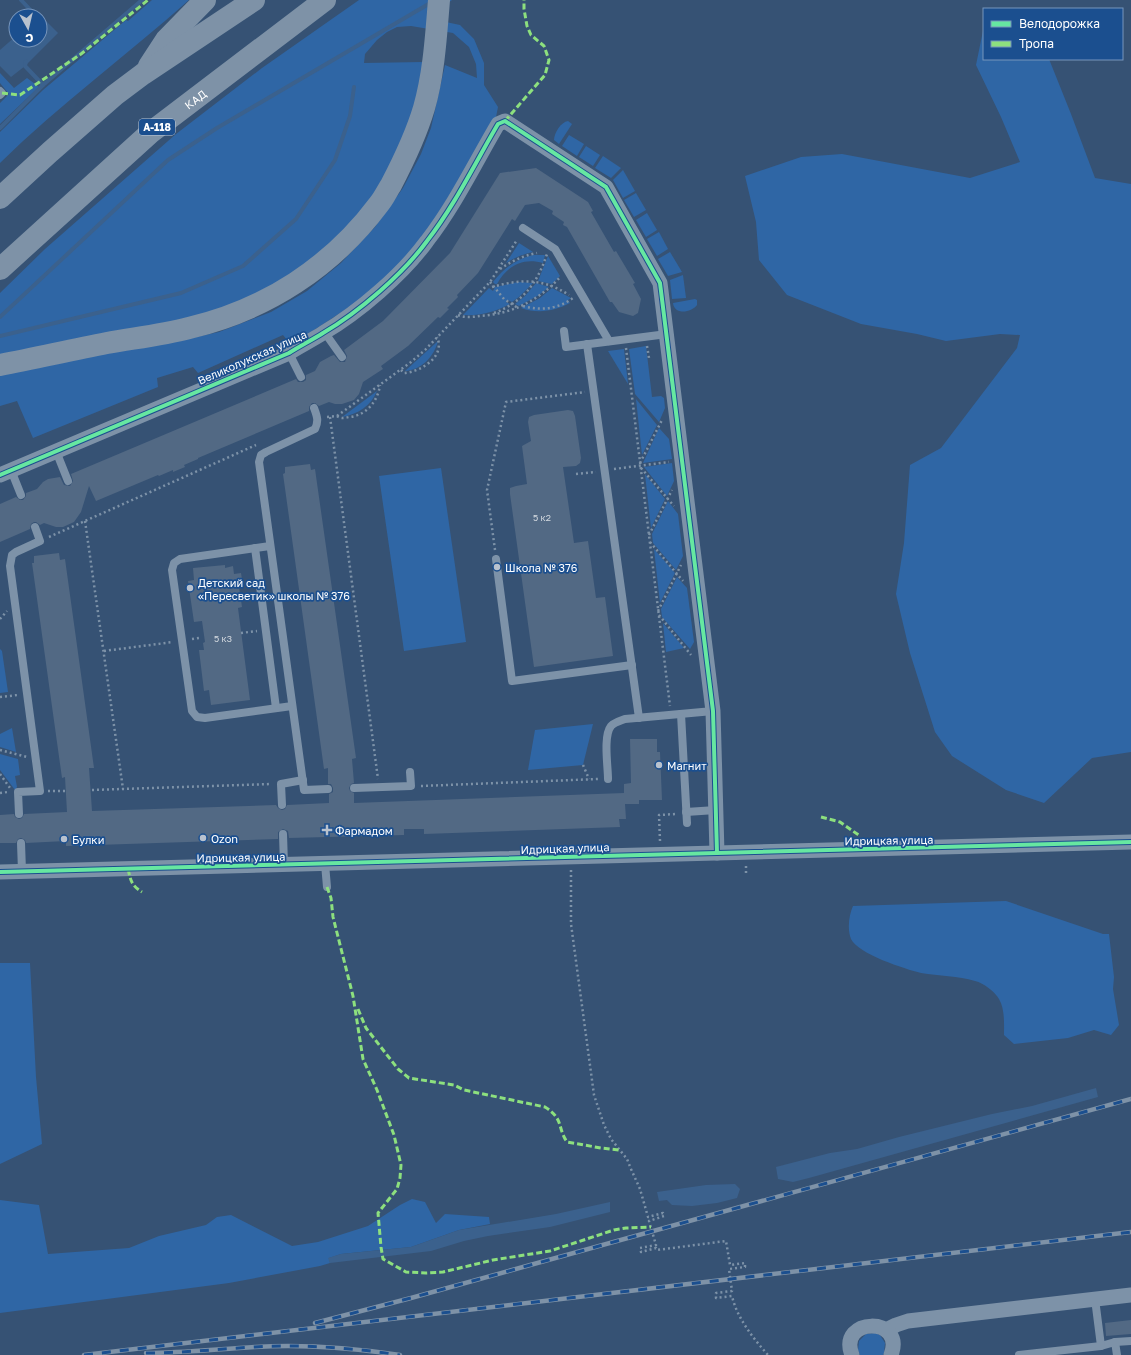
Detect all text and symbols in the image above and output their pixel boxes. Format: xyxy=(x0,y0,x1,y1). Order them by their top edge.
north arrow xyxy=(8,8,48,48)
legend xyxy=(983,8,1123,60)
text: Велодорожка xyxy=(1019,16,1100,31)
text: С xyxy=(25,31,34,45)
text: Тропа xyxy=(1019,36,1054,51)
street label: КАД xyxy=(182,86,208,111)
road number: А-118 xyxy=(139,119,175,135)
street label: Великолукская улица xyxy=(196,327,308,387)
house number: 5 к2 xyxy=(533,512,551,523)
place label: Школа № 376 xyxy=(505,561,578,574)
marker: Школа № 376 xyxy=(492,562,502,572)
place label: Детский сад «Пересветик» школы № 376 xyxy=(198,576,350,602)
marker: Детский сад «Пересветик» школы № 376 xyxy=(185,583,195,593)
house number: 5 к3 xyxy=(214,633,232,644)
place label: Магнит xyxy=(667,759,707,772)
marker: Магнит xyxy=(654,760,664,770)
place label: Фармадом xyxy=(335,824,393,837)
marker: Фармадом xyxy=(322,825,332,835)
place label: Ozon xyxy=(211,832,238,845)
place label: Булки xyxy=(72,833,104,846)
marker: Ozon xyxy=(198,833,208,843)
street label: Идрицкая улица xyxy=(844,833,934,847)
marker: Булки xyxy=(59,834,69,844)
street label: Идрицкая улица xyxy=(520,840,610,856)
street label: Идрицкая улица xyxy=(196,850,286,864)

